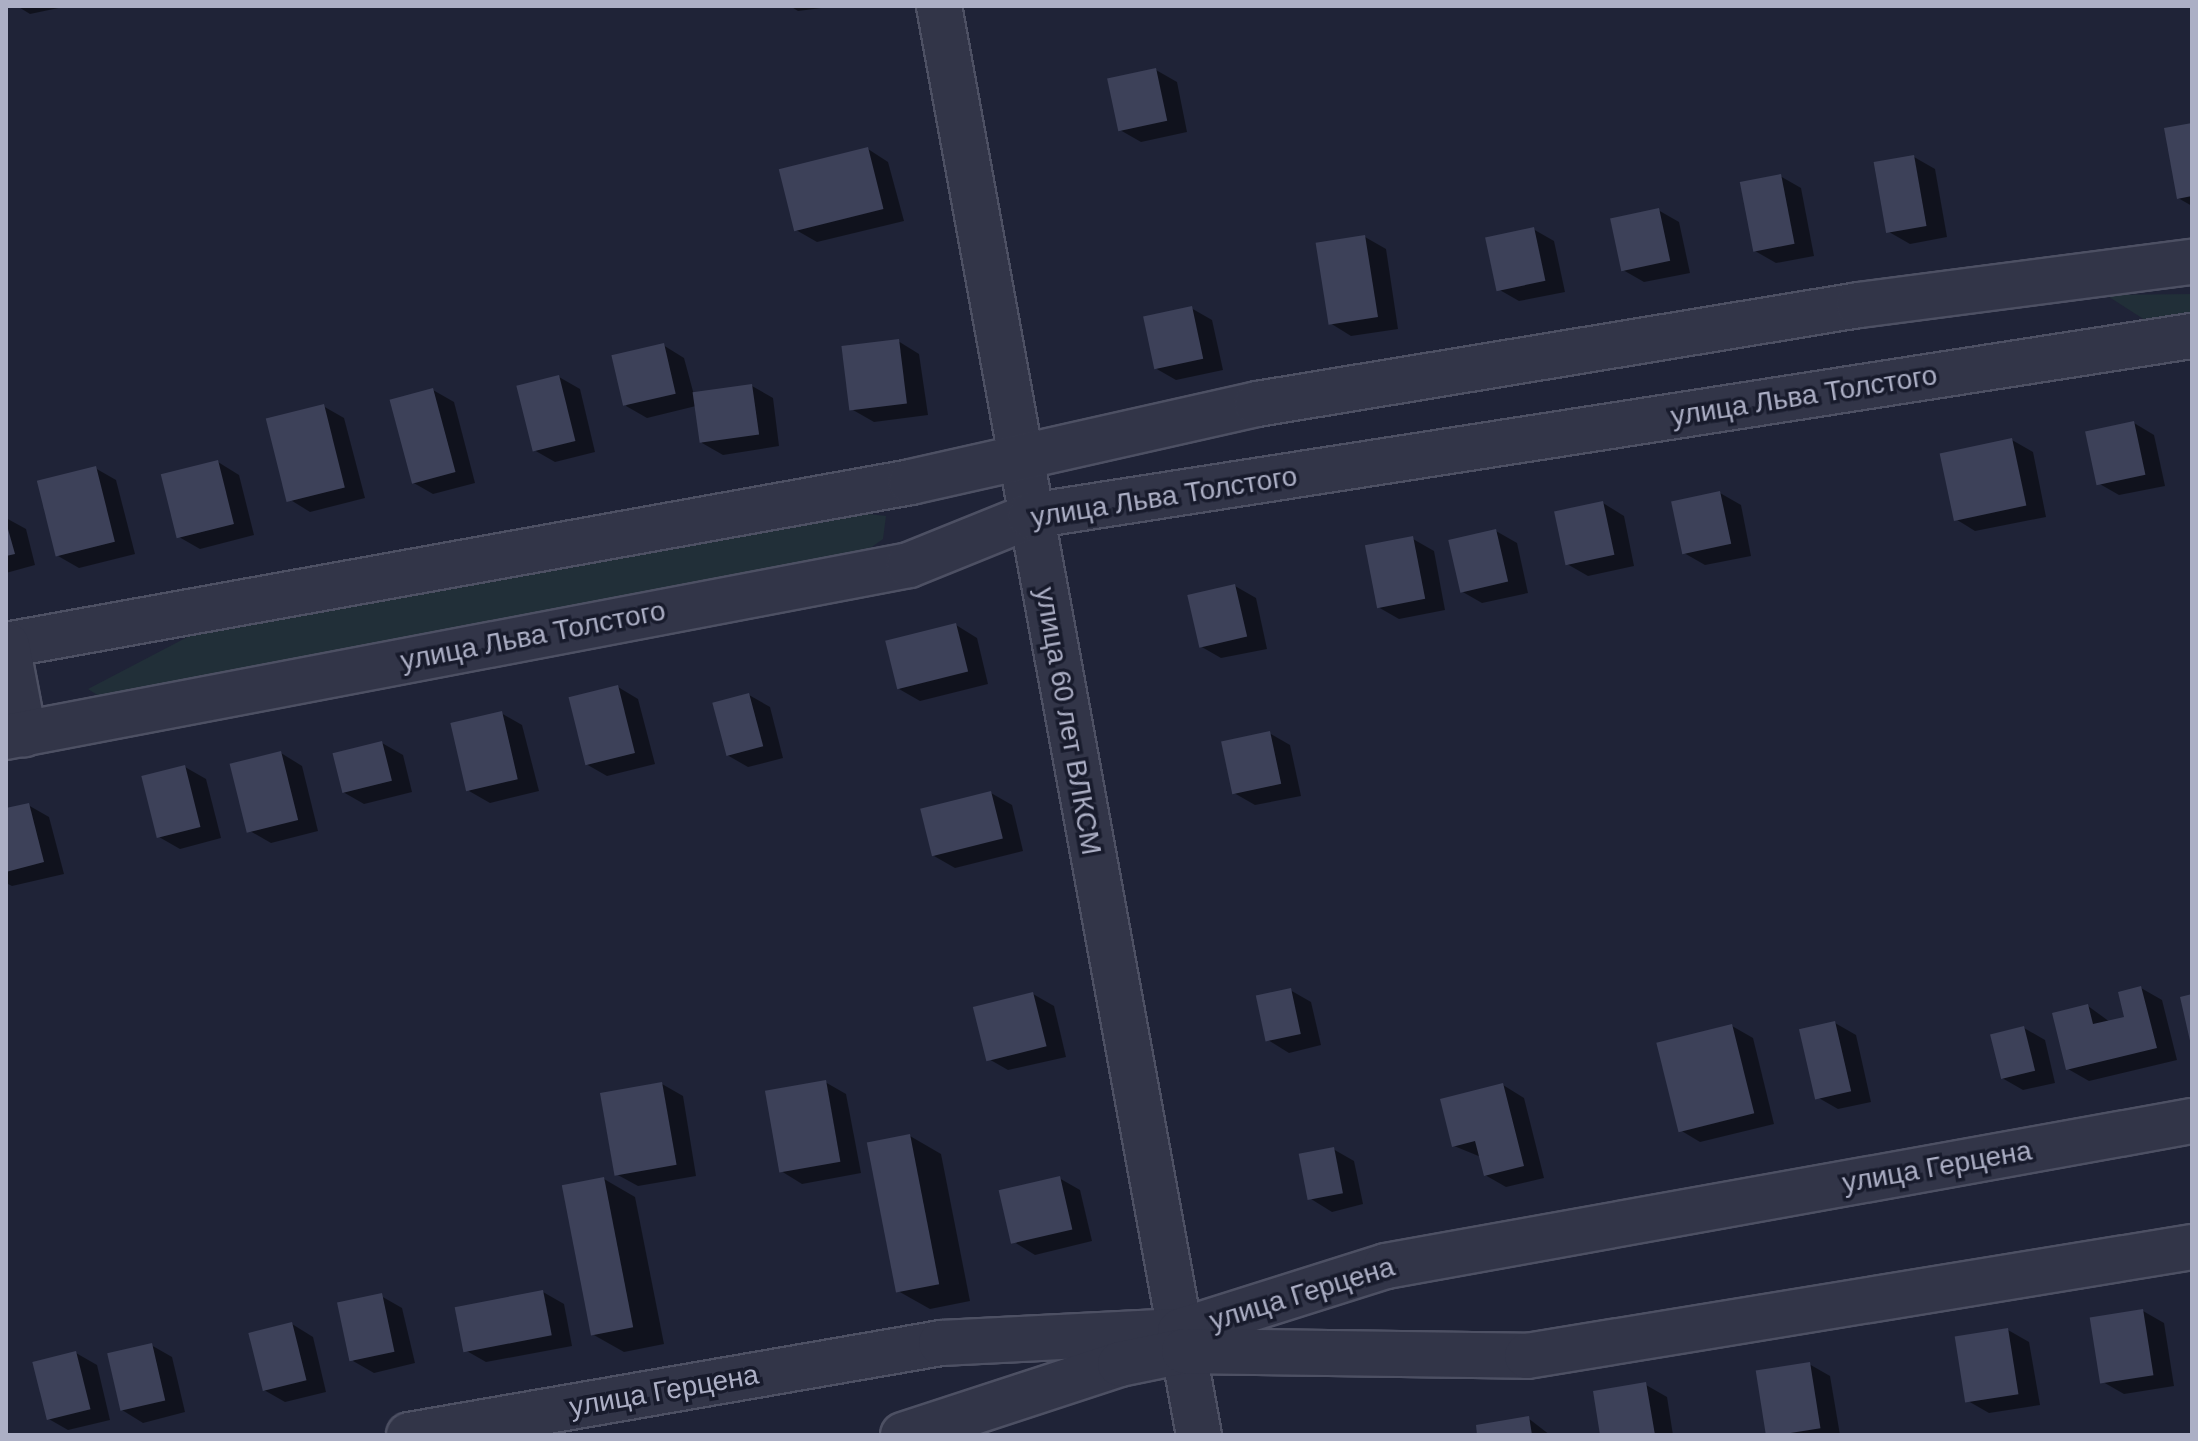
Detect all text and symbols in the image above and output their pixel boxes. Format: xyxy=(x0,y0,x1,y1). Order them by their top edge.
street label: улица Льва Толстого xyxy=(1668,358,1940,434)
street label: улица Льва Толстого xyxy=(1028,459,1300,535)
street label: улица 60 лет ВЛКСМ xyxy=(1028,585,1108,857)
street label: улица Льва Толстого xyxy=(398,594,668,678)
street label: улица Герцена xyxy=(1840,1134,2034,1200)
street label: улица Герцена xyxy=(1206,1250,1398,1338)
street label: улица Герцена xyxy=(567,1358,761,1424)

